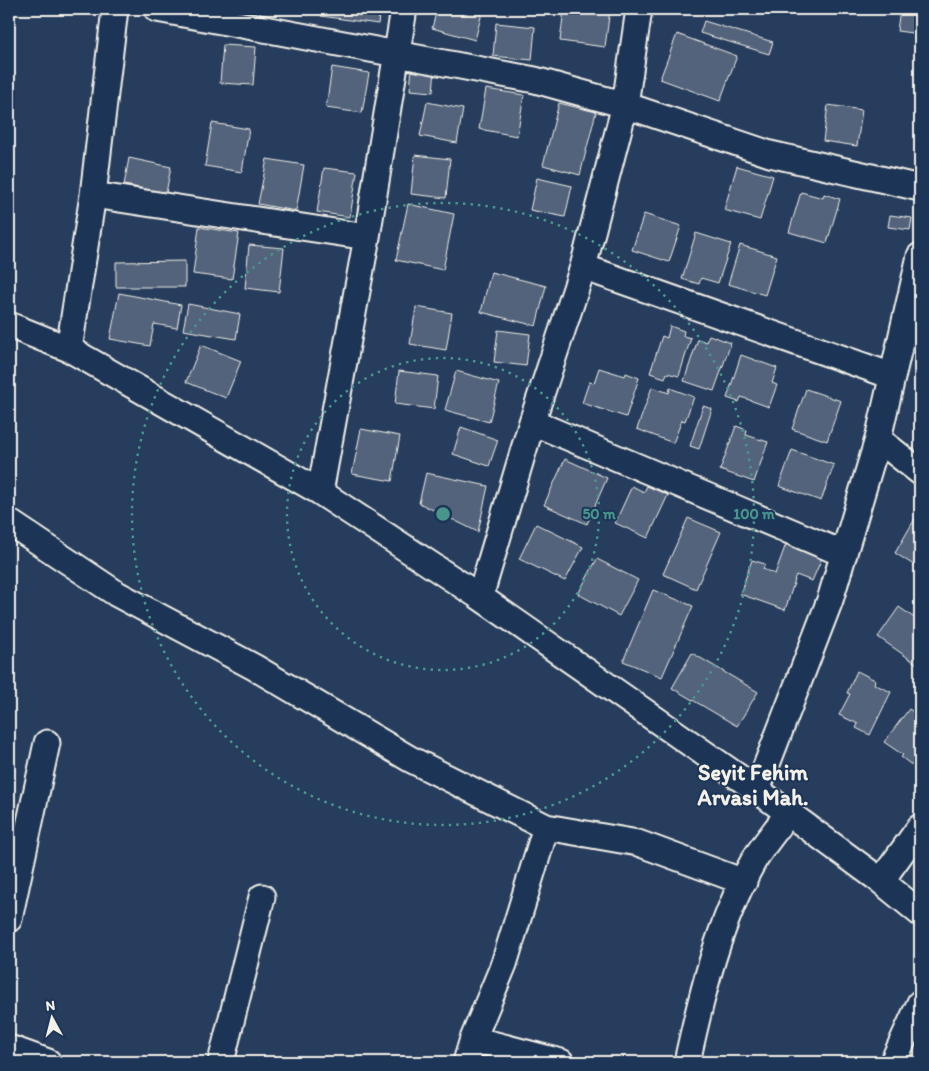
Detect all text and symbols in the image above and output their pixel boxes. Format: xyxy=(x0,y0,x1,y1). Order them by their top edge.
centre of rings xyxy=(434,505,452,523)
text: 50 m xyxy=(582,505,616,523)
text: 100 m xyxy=(733,505,775,523)
district label: Seyit Fehim Arvasi Mah. xyxy=(697,759,808,811)
north arrow xyxy=(28,994,78,1044)
text: N xyxy=(45,997,56,1015)

